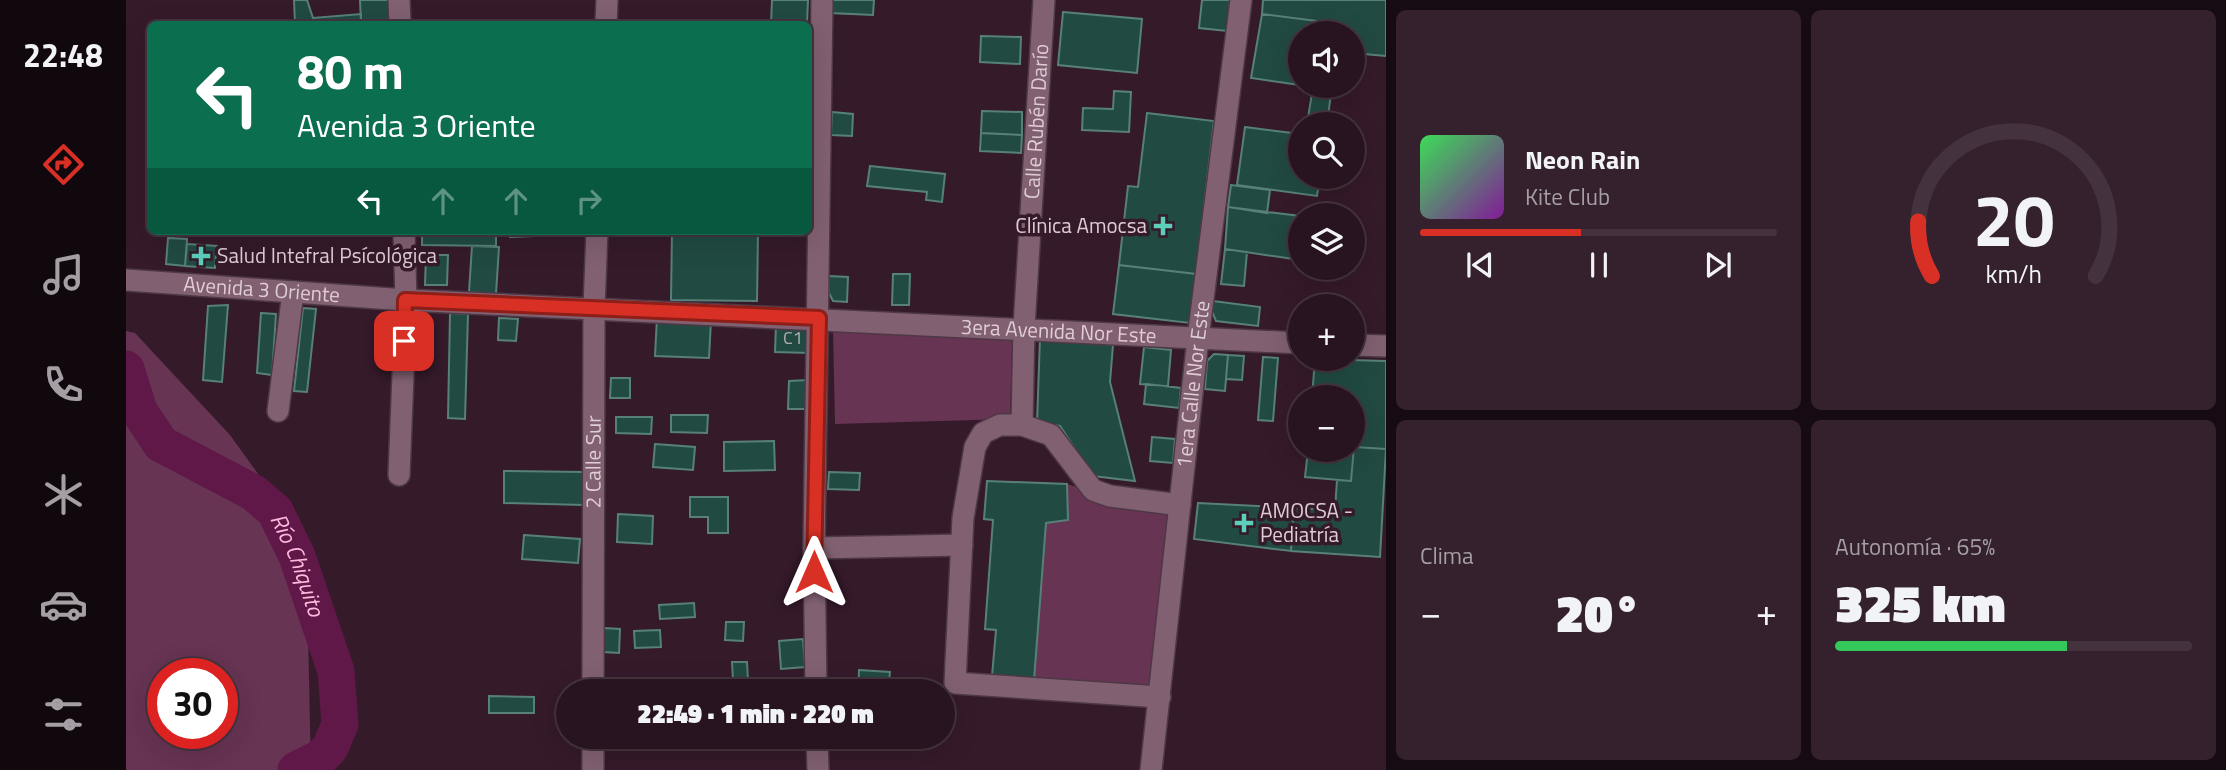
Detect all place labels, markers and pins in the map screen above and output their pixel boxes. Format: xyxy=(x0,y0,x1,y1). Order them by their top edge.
place label: Clínica Amocsa xyxy=(1015,209,1147,241)
marker: Clínica Amocsa xyxy=(1153,216,1173,236)
place label: Salud Intefral Psícológica xyxy=(217,239,438,271)
marker: Salud Intefral Psícológica xyxy=(191,246,211,266)
pin xyxy=(374,311,434,371)
place label: AMOCSA - Pediatría xyxy=(1260,494,1353,550)
marker: AMOCSA - Pediatría xyxy=(1234,513,1254,533)

